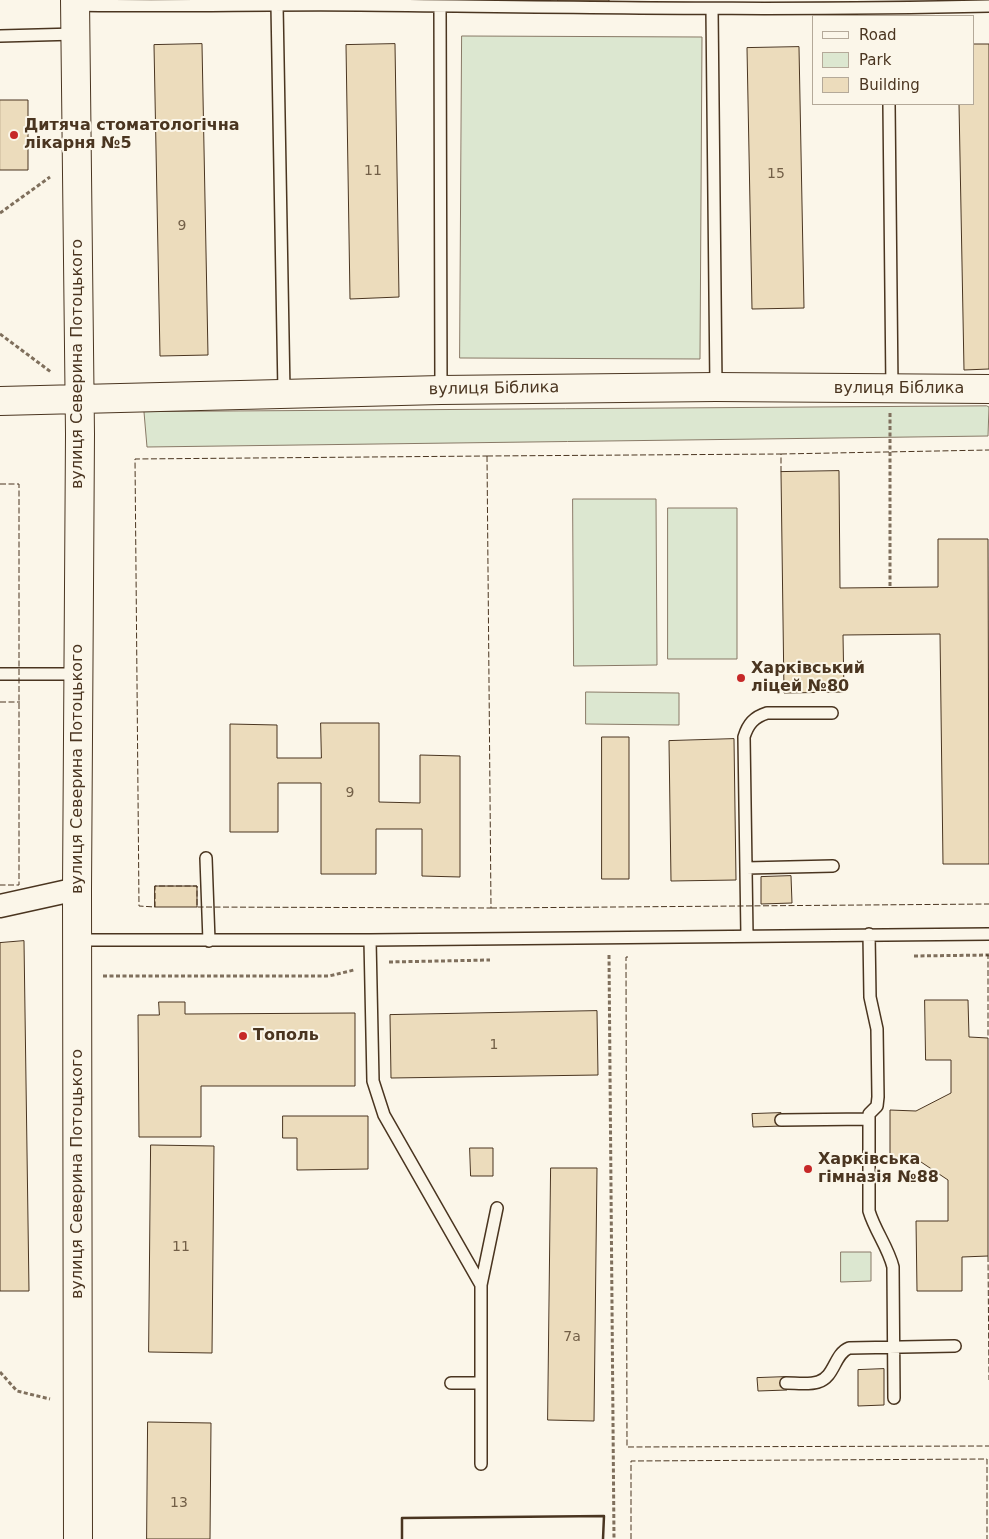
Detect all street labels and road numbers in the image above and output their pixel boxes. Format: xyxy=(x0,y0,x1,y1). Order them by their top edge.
street label: вулиця Северина Потоцького xyxy=(68,239,88,489)
street label: вулиця Біблика xyxy=(429,378,559,400)
street label: вулиця Біблика xyxy=(834,379,964,399)
street label: вулиця Северина Потоцького xyxy=(68,644,88,894)
street label: вулиця Северина Потоцького xyxy=(68,1049,88,1299)

